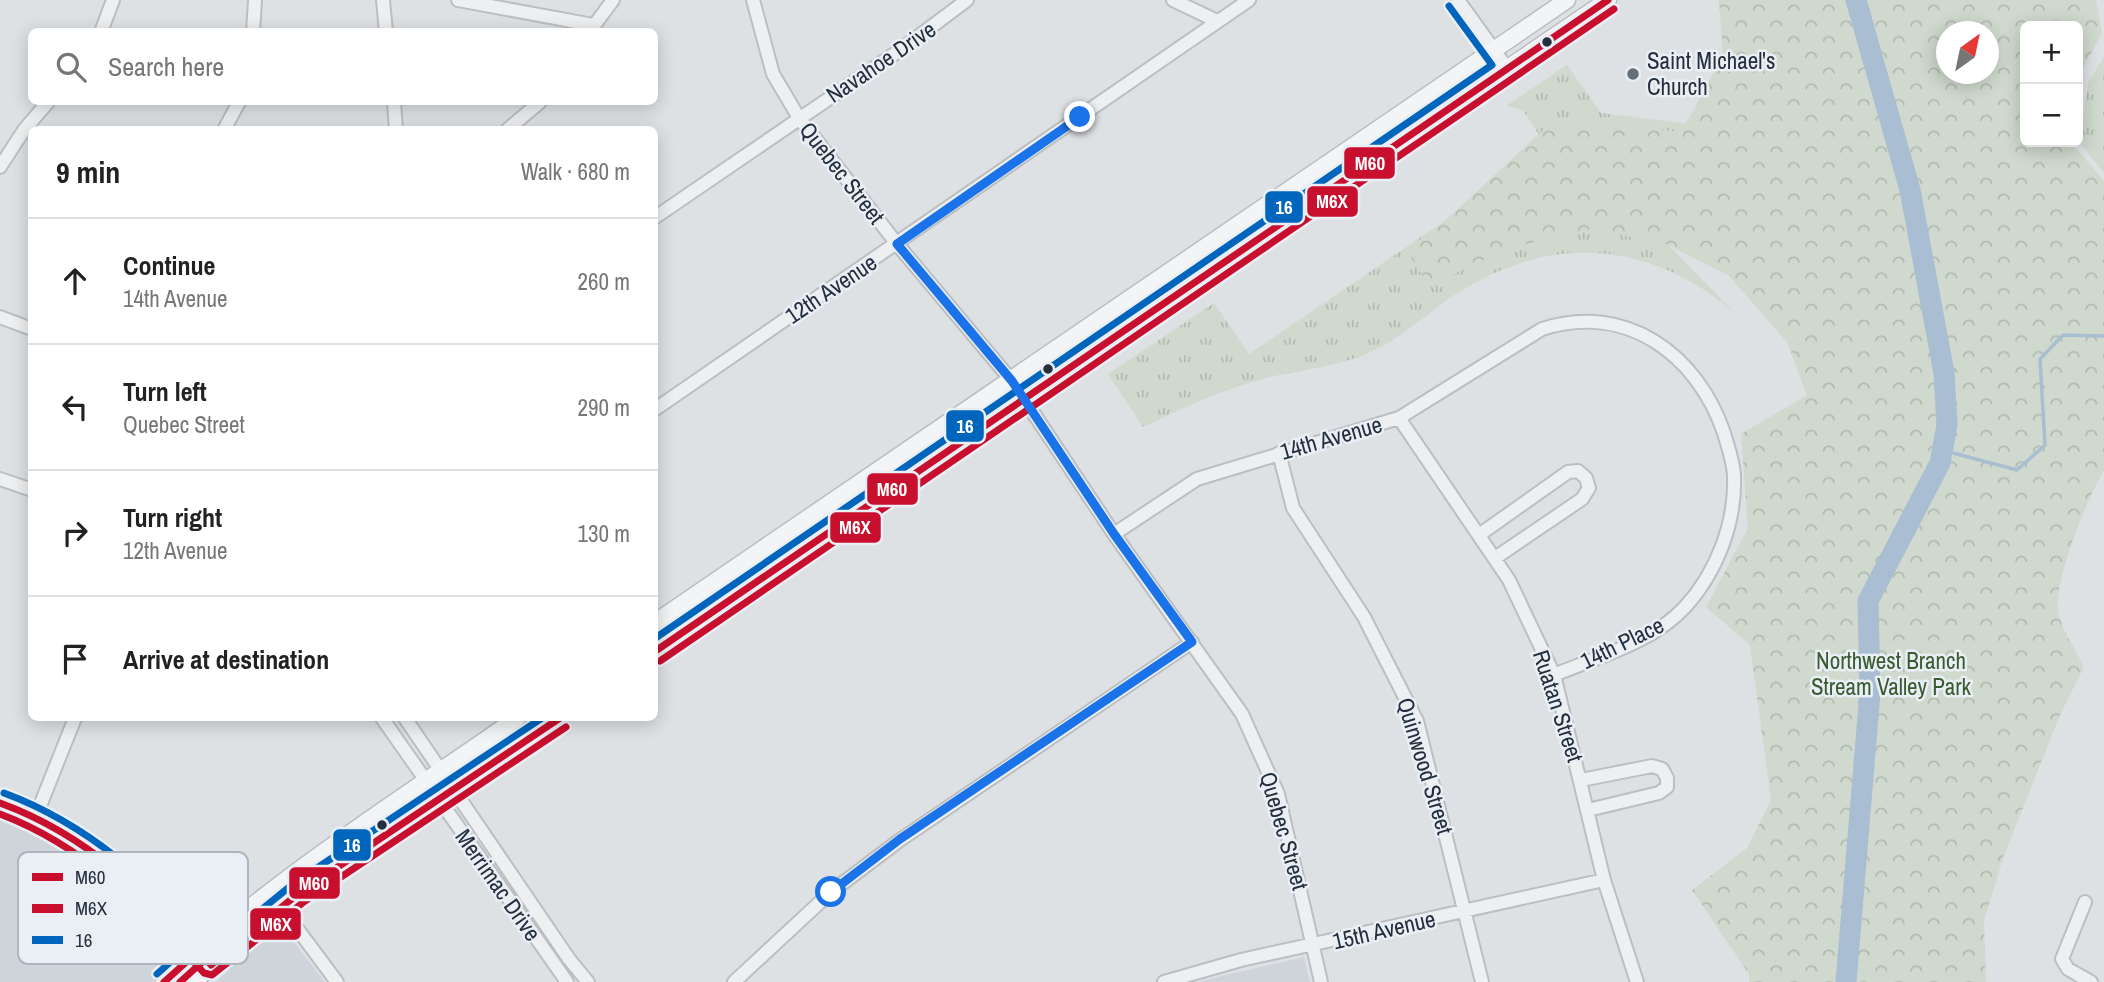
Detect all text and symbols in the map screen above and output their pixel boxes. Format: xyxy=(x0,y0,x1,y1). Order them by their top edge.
street label: Navahoe Drive xyxy=(820,14,942,110)
north arrow xyxy=(1936,21,1999,84)
map controls xyxy=(2020,21,2083,147)
button: + xyxy=(2020,21,2083,84)
search box xyxy=(28,28,658,105)
unlabelled marker xyxy=(1540,35,1554,49)
place label: Saint Michael's Church xyxy=(1647,45,1775,102)
icon: search xyxy=(52,48,90,86)
text: Search here xyxy=(108,49,224,84)
marker: Saint Michael's Church xyxy=(1625,66,1641,82)
button: − xyxy=(2020,84,2083,147)
route end xyxy=(1064,101,1095,132)
street label: Quebec Street xyxy=(793,115,892,230)
line badge: M60 xyxy=(1343,146,1396,180)
text: M60 xyxy=(1355,150,1385,176)
text: 9 min xyxy=(56,152,120,192)
text: Walk · 680 m xyxy=(521,156,630,187)
line badge: M6X xyxy=(1306,185,1359,218)
text: M6X xyxy=(1316,188,1349,214)
line badge: 16 xyxy=(1264,190,1304,224)
text: 16 xyxy=(1275,194,1293,220)
street label: 12th Avenue xyxy=(779,247,883,331)
text: Continue xyxy=(123,248,215,283)
icon: ahead xyxy=(56,262,94,300)
text: 260 m xyxy=(578,266,630,297)
text: 14th Avenue xyxy=(123,283,228,314)
unlabelled marker xyxy=(1041,362,1055,376)
text: Turn left xyxy=(123,374,207,409)
icon: left xyxy=(56,388,94,426)
text: 290 m xyxy=(578,392,630,423)
street label: 14th Avenue xyxy=(1276,408,1385,467)
text: Quebec Street xyxy=(123,409,245,440)
line badge: 16 xyxy=(945,409,985,443)
text: 16 xyxy=(956,413,974,439)
line badge: M60 xyxy=(866,472,919,506)
text: M60 xyxy=(877,476,907,502)
text: Turn right xyxy=(123,500,222,535)
line badge: M6X xyxy=(829,511,882,544)
icon: right xyxy=(56,514,94,552)
text: M6X xyxy=(839,514,872,540)
text: 130 m xyxy=(578,518,630,549)
text: 12th Avenue xyxy=(123,535,228,566)
street label: 14th Place xyxy=(1575,609,1669,676)
icon: arrive xyxy=(56,640,94,678)
text: Arrive at destination xyxy=(123,642,329,677)
park label: Northwest Branch Stream Valley Park xyxy=(1811,645,1972,702)
street label: Ruatan Street xyxy=(1526,646,1591,766)
street label: Quinwood Street xyxy=(1390,694,1461,838)
street label: Quebec Street xyxy=(1253,768,1316,894)
unlabelled marker xyxy=(375,818,389,832)
street label: Merrimac Drive xyxy=(448,823,548,947)
line badge: 16 xyxy=(332,828,372,862)
text: 16 xyxy=(343,832,361,858)
legend xyxy=(18,852,248,964)
text: M60 xyxy=(75,864,105,890)
line badge: M60 xyxy=(288,866,341,900)
text: M60 xyxy=(299,870,329,896)
route start xyxy=(815,876,846,907)
text: M6X xyxy=(75,895,108,921)
street label: 15th Avenue xyxy=(1329,903,1438,956)
line badge: M6X xyxy=(249,907,302,941)
text: M6X xyxy=(260,911,293,937)
text: 16 xyxy=(75,927,92,953)

